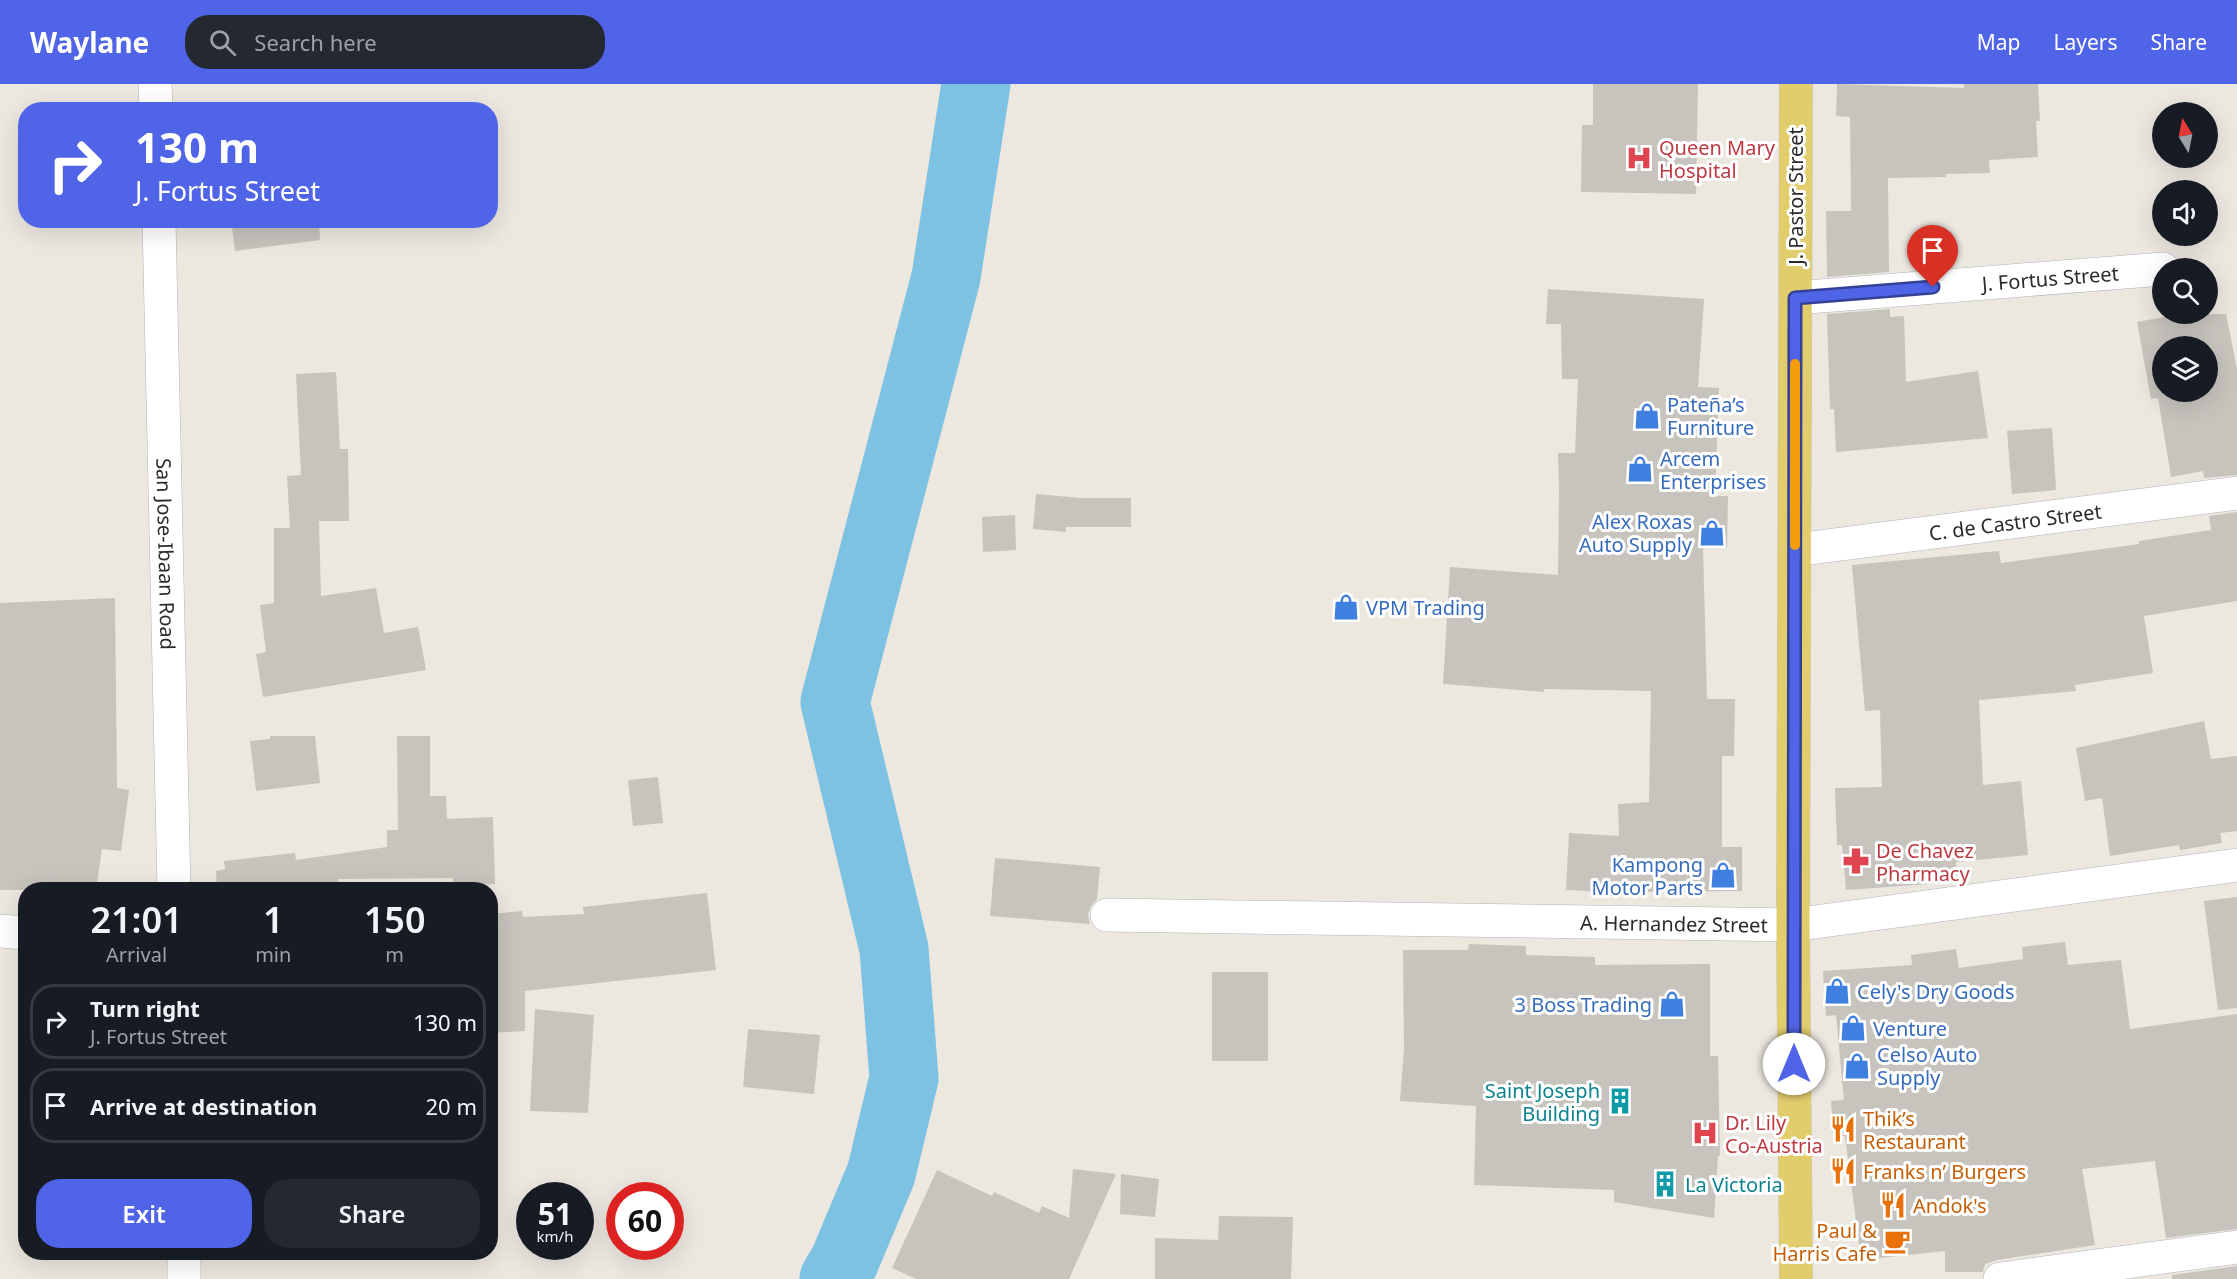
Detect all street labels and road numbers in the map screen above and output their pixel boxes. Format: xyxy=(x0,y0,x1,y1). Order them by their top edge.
street label: J. Pastor Street xyxy=(1782,127,1809,267)
street label: J. Fortus Street xyxy=(1979,259,2120,297)
street label: San Jose-Ibaan Road xyxy=(151,458,182,650)
street label: C. de Castro Street xyxy=(1927,497,2103,546)
street label: A. Hernandez Street xyxy=(1580,908,1768,938)

